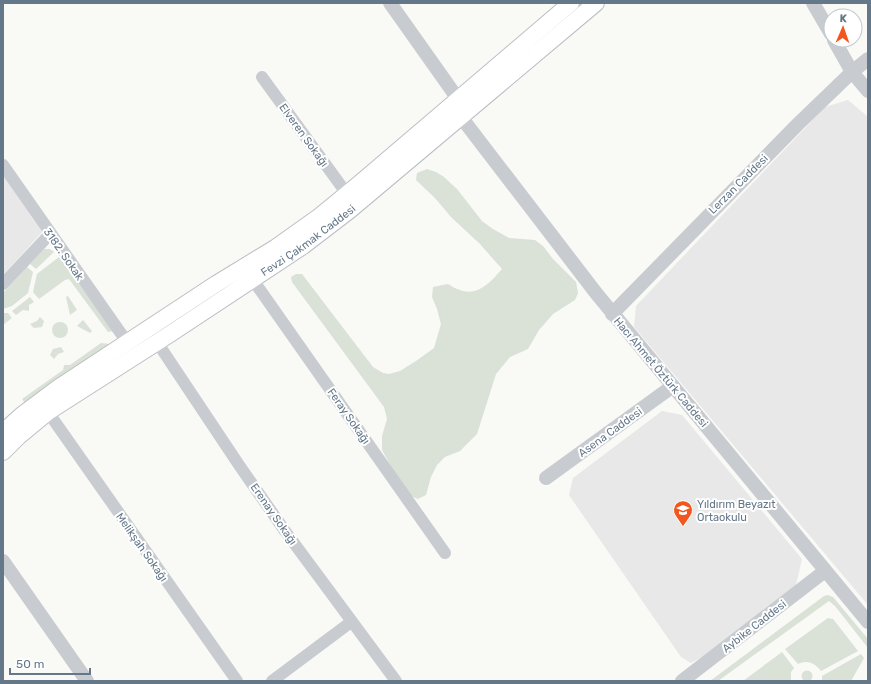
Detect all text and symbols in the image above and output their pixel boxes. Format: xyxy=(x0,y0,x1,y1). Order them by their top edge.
north arrow xyxy=(823,8,863,48)
text: K xyxy=(839,12,848,25)
street label: Elveren Sokağı xyxy=(276,101,331,169)
street label: Lerzan Caddesi xyxy=(706,152,771,217)
street label: Fevzi Çakmak Caddesi xyxy=(259,202,358,279)
street label: 3182. Sokak xyxy=(41,226,86,283)
street label: Hacı Ahmet Öztürk Caddesi xyxy=(611,315,710,430)
street label: Feray Sokağı xyxy=(325,386,373,447)
street label: Asena Caddesi xyxy=(576,405,645,460)
street label: Erenay Sokağı xyxy=(248,481,300,548)
place label: Yıldırım Beyazıt Ortaokulu xyxy=(697,498,776,524)
school or university icon: Yıldırım Beyazıt Ortaokulu xyxy=(672,499,694,527)
street label: Melikşah Sokağı xyxy=(113,510,170,584)
street label: Aybike Caddesi xyxy=(720,597,789,655)
scale bar xyxy=(10,650,90,676)
text: 50 m xyxy=(16,657,44,671)

